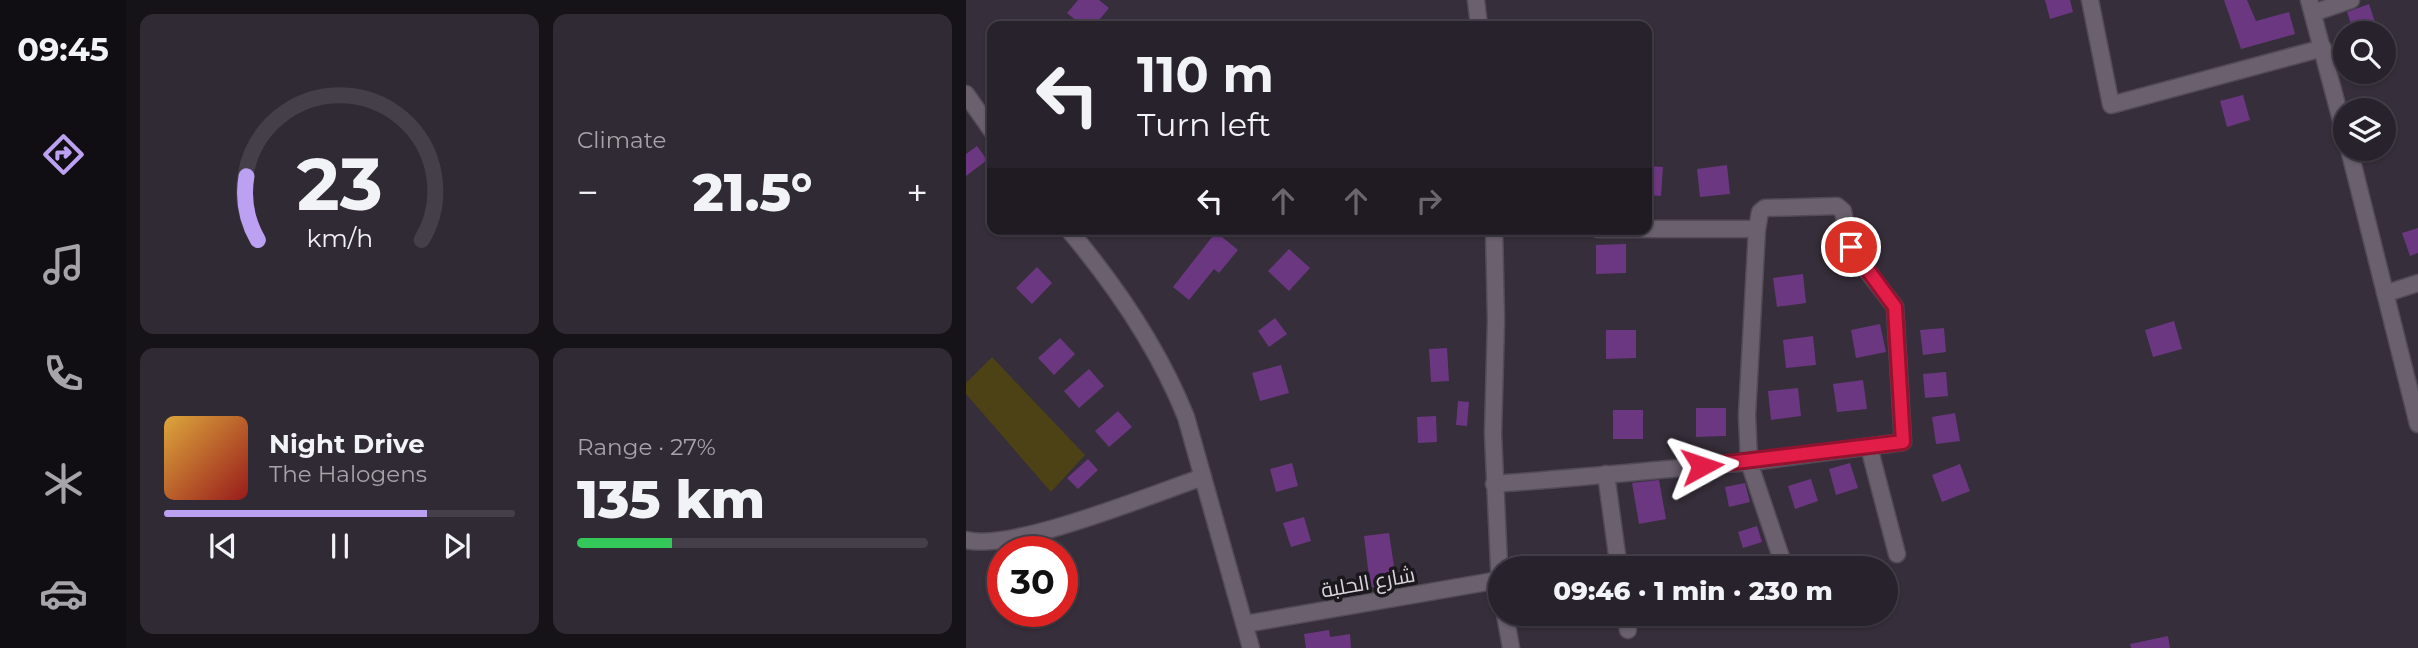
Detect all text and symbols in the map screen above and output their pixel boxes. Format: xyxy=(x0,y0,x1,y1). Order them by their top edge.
map controls xyxy=(2333,21,2396,161)
button: search xyxy=(2333,21,2396,84)
text: 09:45 xyxy=(17,30,109,69)
text: 110 m xyxy=(1137,45,1274,104)
icon: left xyxy=(1022,49,1113,140)
button: layers xyxy=(2333,98,2396,161)
text: Turn left xyxy=(1137,105,1271,144)
text: Climate xyxy=(577,126,666,154)
icon: directions xyxy=(39,130,88,179)
text: 23 xyxy=(296,140,383,228)
text: 21.5° xyxy=(693,161,813,224)
text: − xyxy=(577,169,599,216)
text: + xyxy=(906,169,928,216)
icon: left xyxy=(1191,182,1229,220)
icon: ahead xyxy=(1264,182,1302,220)
icon: ahead xyxy=(1337,182,1375,220)
icon: right xyxy=(1410,182,1448,220)
pin xyxy=(1821,217,1881,277)
text: km/h xyxy=(306,223,373,253)
icon: arrive xyxy=(1832,228,1870,266)
icon: music xyxy=(39,240,88,289)
icon: phone xyxy=(39,349,88,398)
text: Night Drive xyxy=(269,428,425,460)
position arrow xyxy=(1665,429,1739,503)
text: Range · 27% xyxy=(577,433,716,461)
icon: climate xyxy=(39,459,88,508)
text: The Halogens xyxy=(269,460,427,488)
text: 135 km xyxy=(577,468,765,531)
icon: previous xyxy=(204,527,242,565)
icon: pause xyxy=(321,527,359,565)
icon: next xyxy=(438,527,476,565)
speed limit sign: 30 xyxy=(987,536,1078,627)
street label: شارع الحلبة xyxy=(1319,561,1417,605)
icon: car xyxy=(39,569,88,618)
text: 09:46 · 1 min · 230 m xyxy=(1553,575,1833,607)

